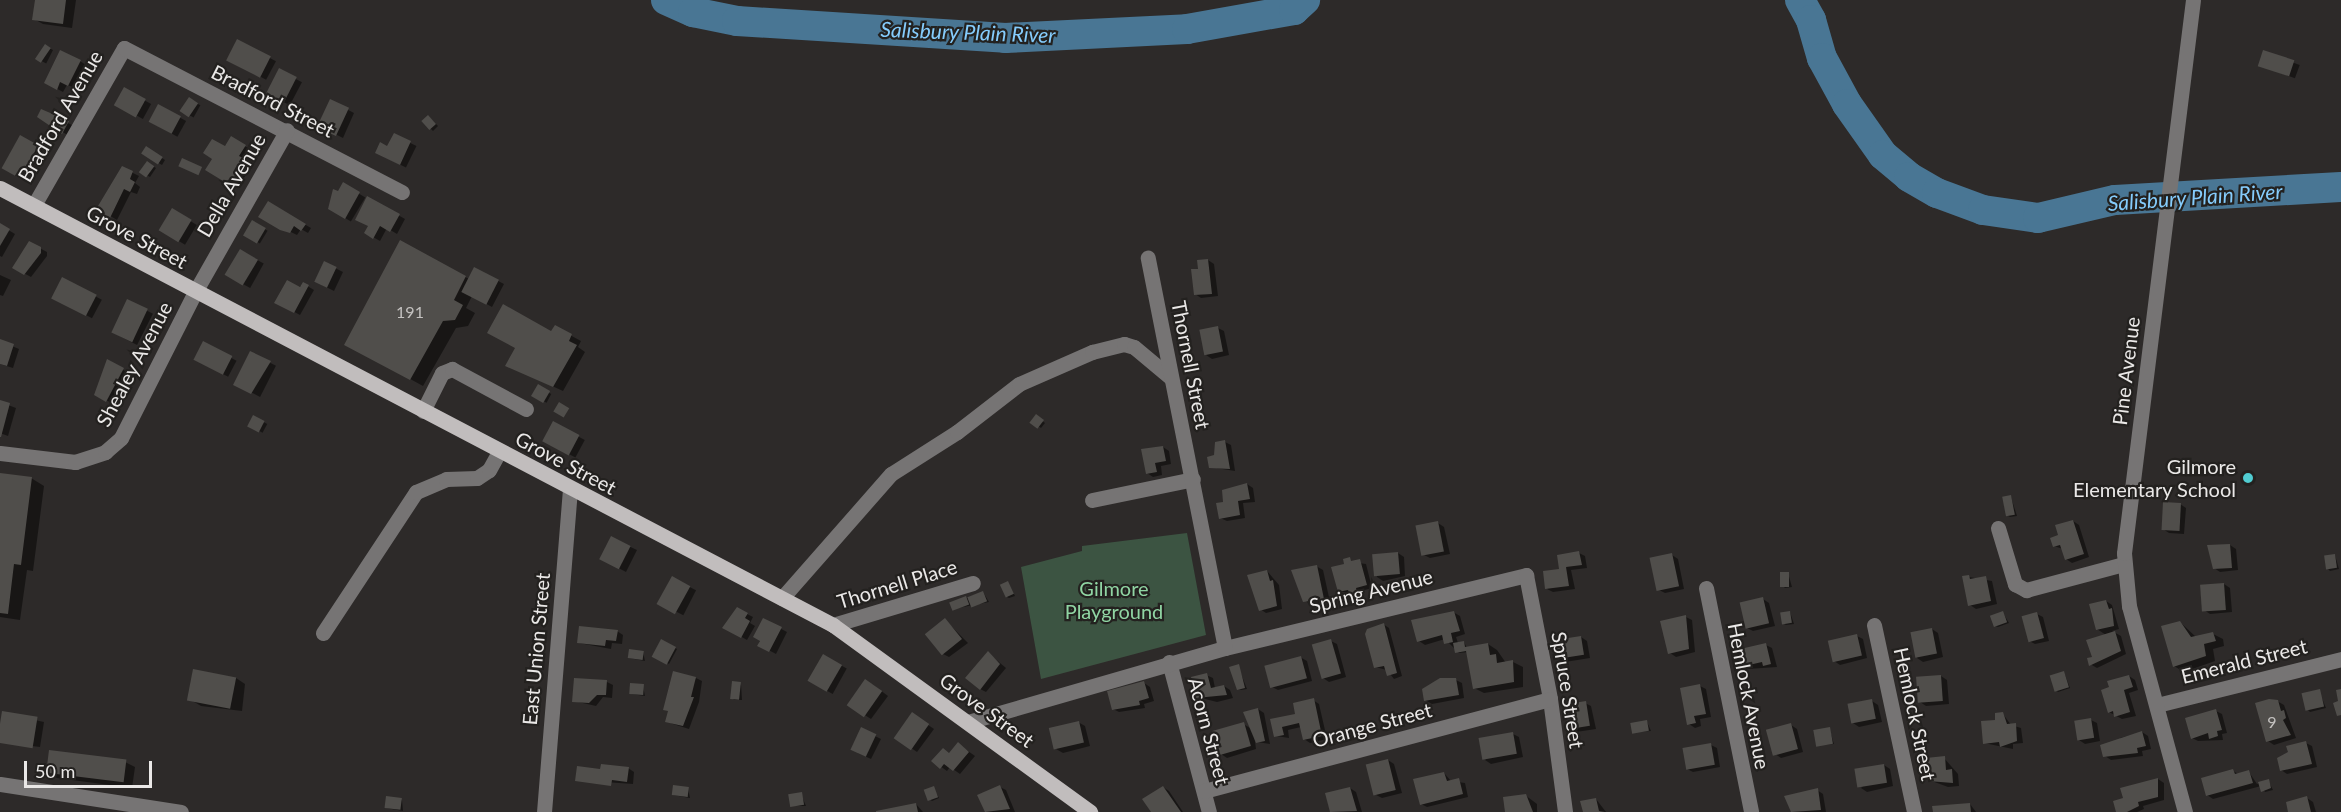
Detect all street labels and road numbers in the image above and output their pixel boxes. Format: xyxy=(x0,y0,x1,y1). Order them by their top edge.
street label: Bradford Avenue xyxy=(13,46,107,186)
street label: Bradford Street xyxy=(207,60,339,142)
street label: Della Avenue xyxy=(192,129,270,241)
street label: Grove Street xyxy=(82,200,192,274)
street label: Shealey Avenue xyxy=(91,297,177,431)
street label: Thornell Street xyxy=(1167,299,1215,431)
street label: Pine Avenue xyxy=(2107,315,2145,427)
street label: Grove Street xyxy=(511,426,621,500)
street label: Thornell Place xyxy=(834,554,960,614)
street label: Spring Avenue xyxy=(1307,564,1435,618)
street label: East Union Street xyxy=(517,572,555,726)
street label: Hemlock Avenue xyxy=(1723,621,1775,771)
street label: Spruce Street xyxy=(1547,630,1589,750)
street label: Emerald Street xyxy=(2178,634,2310,688)
street label: Hemlock Street xyxy=(1889,645,1941,783)
street label: Grove Street xyxy=(935,668,1039,752)
street label: Acorn Street xyxy=(1183,675,1235,787)
street label: Orange Street xyxy=(1310,698,1434,752)

